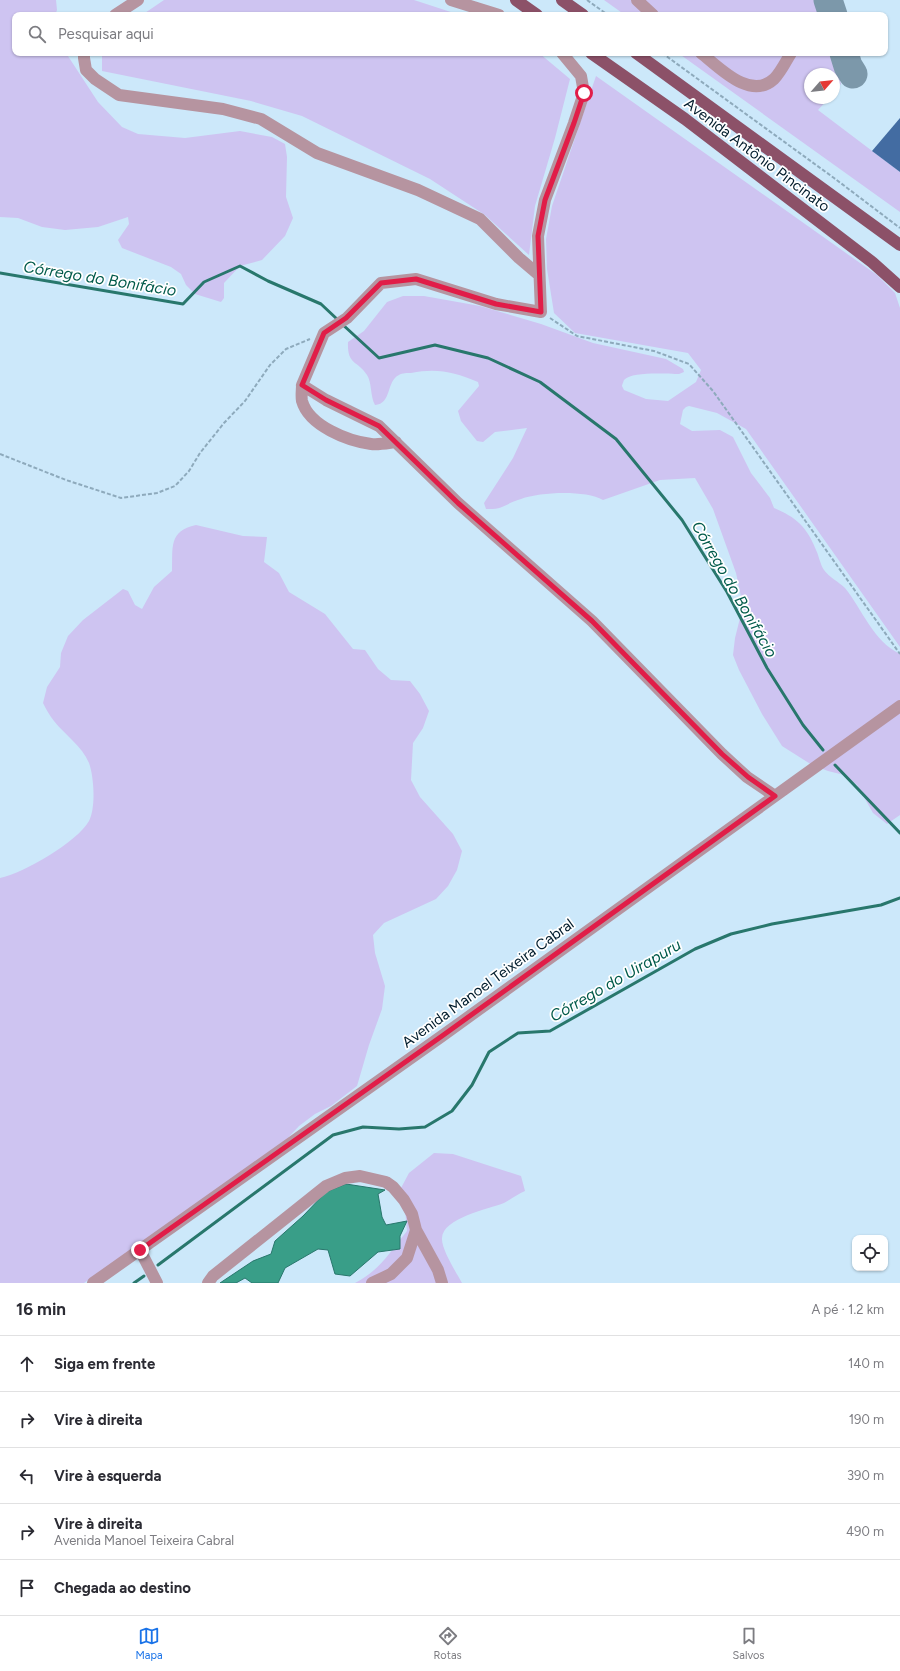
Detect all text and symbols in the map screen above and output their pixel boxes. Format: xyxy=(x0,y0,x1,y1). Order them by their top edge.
search box xyxy=(12,12,888,56)
icon: search xyxy=(26,23,48,45)
text: Pesquisar aqui xyxy=(58,25,154,43)
north arrow xyxy=(804,68,840,104)
route start xyxy=(575,84,593,102)
street label: Avenida Antônio Pincinato xyxy=(681,94,833,216)
water label: Córrego do Bonifácio xyxy=(22,257,178,300)
water label: Córrego do Bonifácio xyxy=(688,518,781,661)
street label: Avenida Manoel Teixeira Cabral xyxy=(399,915,577,1051)
water label: Córrego do Uirapuru xyxy=(546,935,684,1026)
map controls xyxy=(852,1235,888,1271)
button: locate xyxy=(852,1235,888,1271)
route end xyxy=(131,1241,149,1259)
text: 16 min xyxy=(16,1299,66,1319)
text: A pé · 1.2 km xyxy=(812,1302,884,1317)
icon: ahead xyxy=(16,1353,38,1375)
text: Siga em frente xyxy=(54,1355,155,1373)
text: 140 m xyxy=(848,1356,884,1371)
icon: right xyxy=(16,1409,38,1431)
text: Vire à direita xyxy=(54,1411,143,1429)
text: 190 m xyxy=(849,1412,884,1427)
icon: left xyxy=(16,1465,38,1487)
text: Vire à esquerda xyxy=(54,1467,161,1485)
text: 390 m xyxy=(847,1468,884,1483)
text: Vire à direita xyxy=(54,1515,143,1533)
icon: right xyxy=(16,1521,38,1543)
text: 490 m xyxy=(846,1524,884,1539)
text: Avenida Manoel Teixeira Cabral xyxy=(54,1533,234,1548)
icon: arrive xyxy=(16,1577,38,1599)
text: Chegada ao destino xyxy=(54,1579,191,1597)
tab: Mapa xyxy=(135,1625,163,1662)
tab: Rotas xyxy=(433,1625,462,1662)
tab: Salvos xyxy=(733,1625,764,1662)

